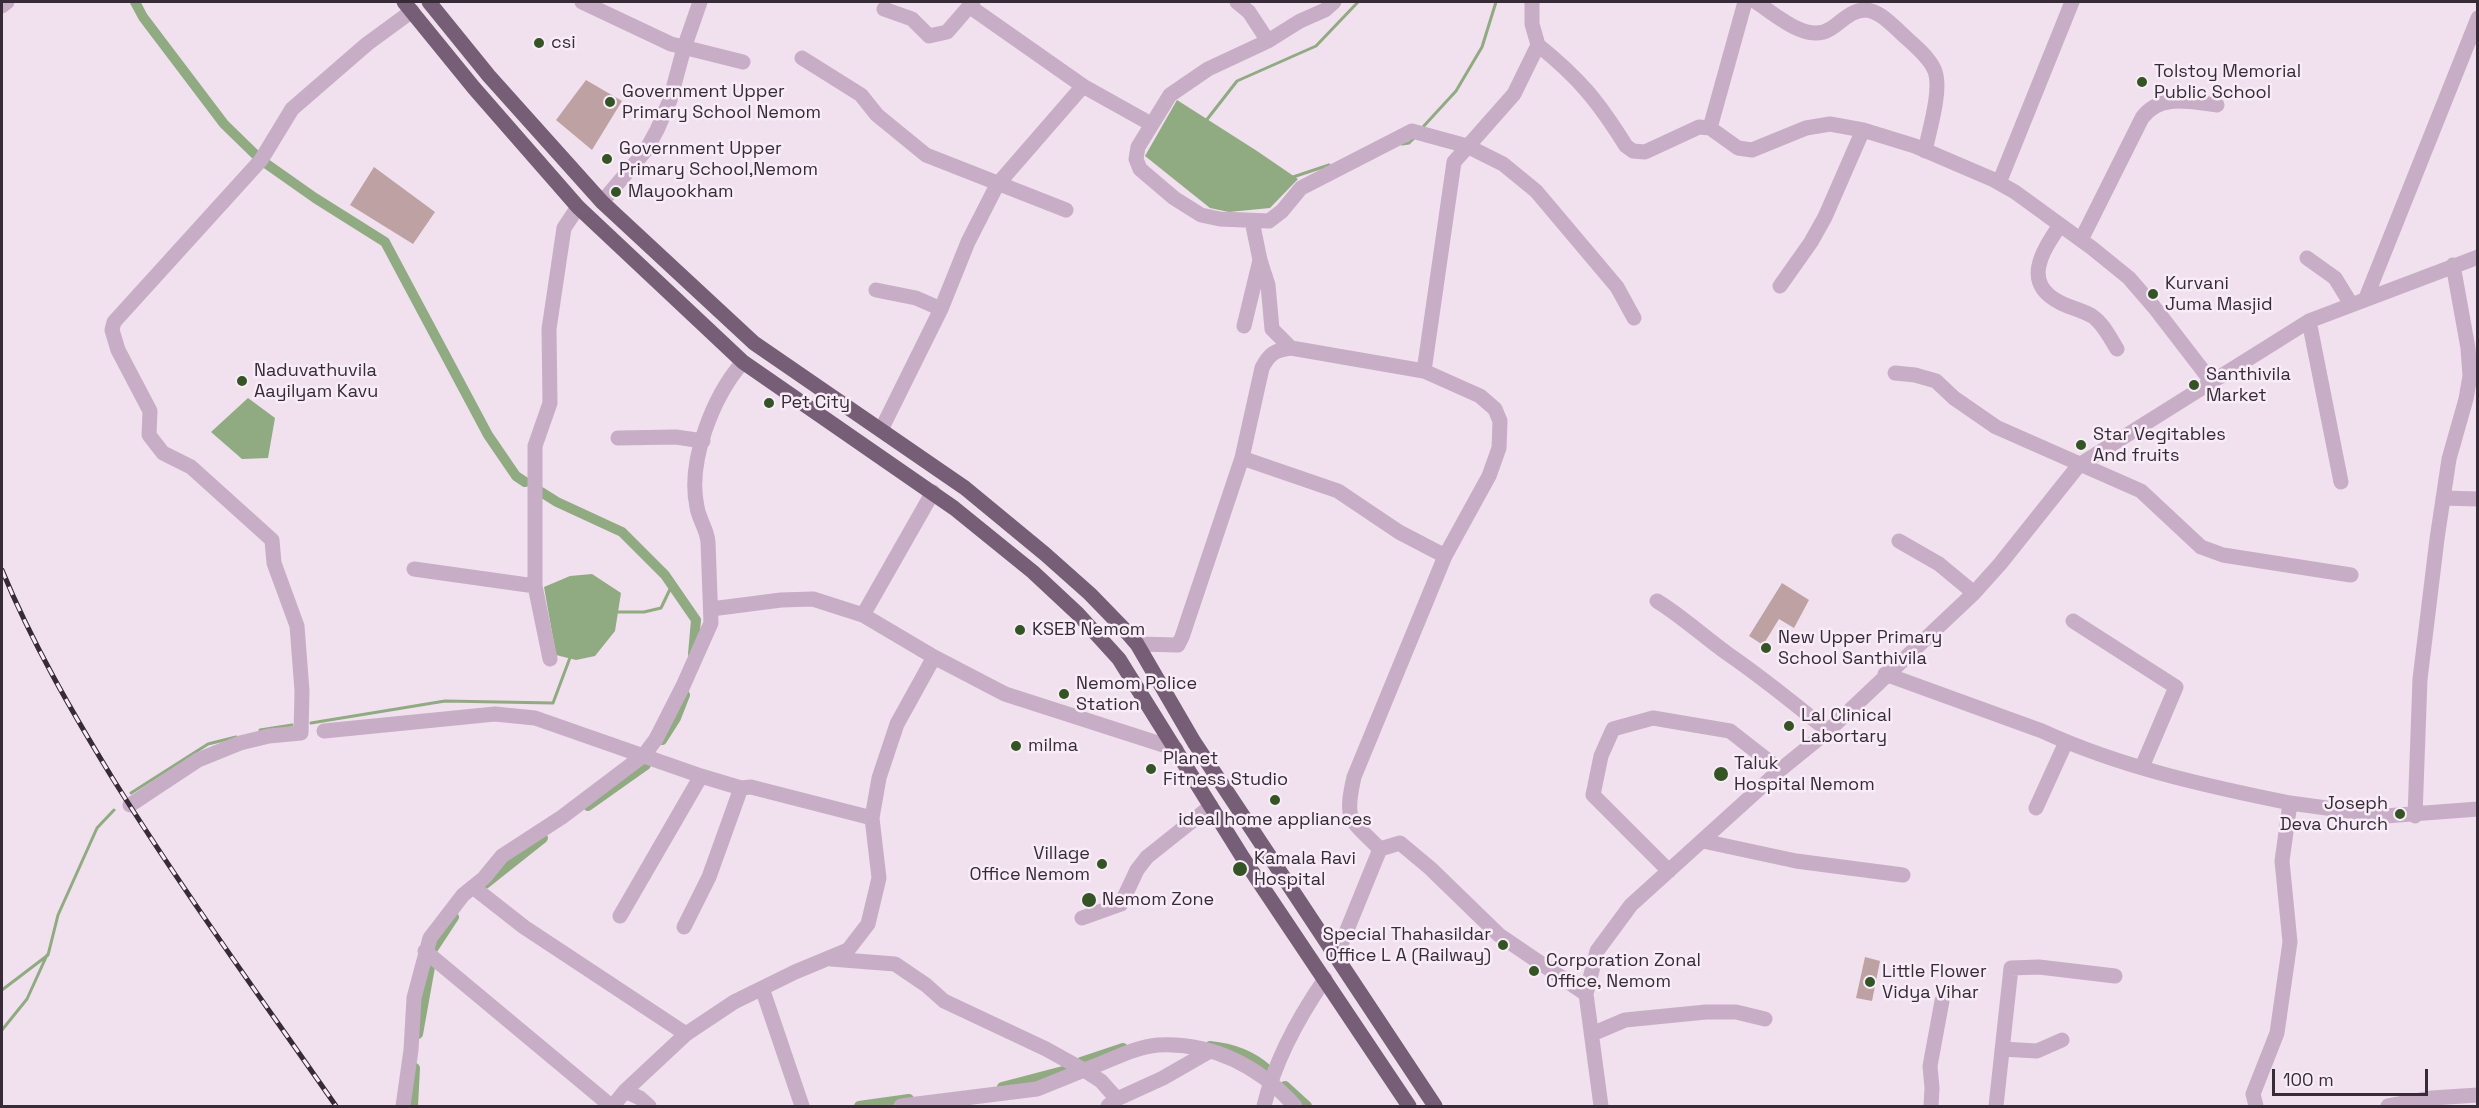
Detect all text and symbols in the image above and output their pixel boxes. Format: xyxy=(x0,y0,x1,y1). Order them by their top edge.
place label: csi xyxy=(551,32,576,54)
marker: csi xyxy=(532,36,546,50)
place label: Tolstoy Memorial Public School xyxy=(2154,61,2301,104)
marker: Tolstoy Memorial Public School xyxy=(2135,75,2149,89)
place label: Government Upper Primary School Nemom xyxy=(622,81,821,124)
marker: Government Upper Primary School Nemom xyxy=(603,95,617,109)
place label: Government Upper Primary School,Nemom xyxy=(619,138,818,180)
marker: Government Upper Primary School,Nemom xyxy=(600,152,614,166)
place label: Mayookham xyxy=(628,181,734,203)
marker: Mayookham xyxy=(609,185,623,199)
place label: Kurvani Juma Masjid xyxy=(2165,273,2272,316)
marker: Kurvani Juma Masjid xyxy=(2146,287,2160,301)
place label: Naduvathuvila Aayilyam Kavu xyxy=(254,360,378,403)
place label: Santhivila Market xyxy=(2206,364,2291,406)
marker: Naduvathuvila Aayilyam Kavu xyxy=(235,374,249,388)
marker: Santhivila Market xyxy=(2187,378,2201,392)
place label: Pet City xyxy=(781,392,850,414)
marker: Pet City xyxy=(762,396,776,410)
place label: Star Vegitables And fruits xyxy=(2093,424,2226,466)
marker: Star Vegitables And fruits xyxy=(2074,438,2088,452)
place label: KSEB Nemom xyxy=(1032,619,1145,641)
marker: KSEB Nemom xyxy=(1013,623,1027,637)
place label: New Upper Primary School Santhivila xyxy=(1778,627,1942,670)
marker: New Upper Primary School Santhivila xyxy=(1759,641,1773,655)
place label: Nemom Police Station xyxy=(1076,673,1197,716)
marker: Nemom Police Station xyxy=(1057,687,1071,701)
place label: Lal Clinical Labortary xyxy=(1801,705,1892,748)
marker: Lal Clinical Labortary xyxy=(1782,719,1796,733)
place label: milma xyxy=(1028,735,1078,757)
marker: milma xyxy=(1009,739,1023,753)
place label: Planet Fitness Studio xyxy=(1163,748,1288,790)
place label: Taluk Hospital Nemom xyxy=(1734,753,1875,795)
marker: Planet Fitness Studio xyxy=(1144,762,1158,776)
marker: Taluk Hospital Nemom xyxy=(1712,765,1730,783)
marker: ideal home appliances xyxy=(1268,793,1282,807)
place label: Joseph Deva Church xyxy=(2280,793,2388,836)
marker: Joseph Deva Church xyxy=(2393,807,2407,821)
place label: ideal home appliances xyxy=(1178,809,1372,831)
place label: Village Office Nemom xyxy=(970,843,1090,886)
place label: Kamala Ravi Hospital xyxy=(1254,848,1356,890)
marker: Village Office Nemom xyxy=(1095,857,1109,871)
marker: Kamala Ravi Hospital xyxy=(1231,860,1249,878)
place label: Nemom Zone xyxy=(1102,889,1214,911)
marker: Nemom Zone xyxy=(1080,891,1098,909)
place label: Special Thahasildar Office L A (Railway) xyxy=(1323,924,1491,966)
marker: Special Thahasildar Office L A (Railway) xyxy=(1496,938,1510,952)
place label: Corporation Zonal Office, Nemom xyxy=(1546,950,1701,992)
place label: Little Flower Vidya Vihar xyxy=(1882,961,1987,1004)
marker: Corporation Zonal Office, Nemom xyxy=(1527,964,1541,978)
marker: Little Flower Vidya Vihar xyxy=(1863,975,1877,989)
scale bar xyxy=(2275,1057,2431,1095)
text: 100 m xyxy=(2283,1068,2334,1091)

